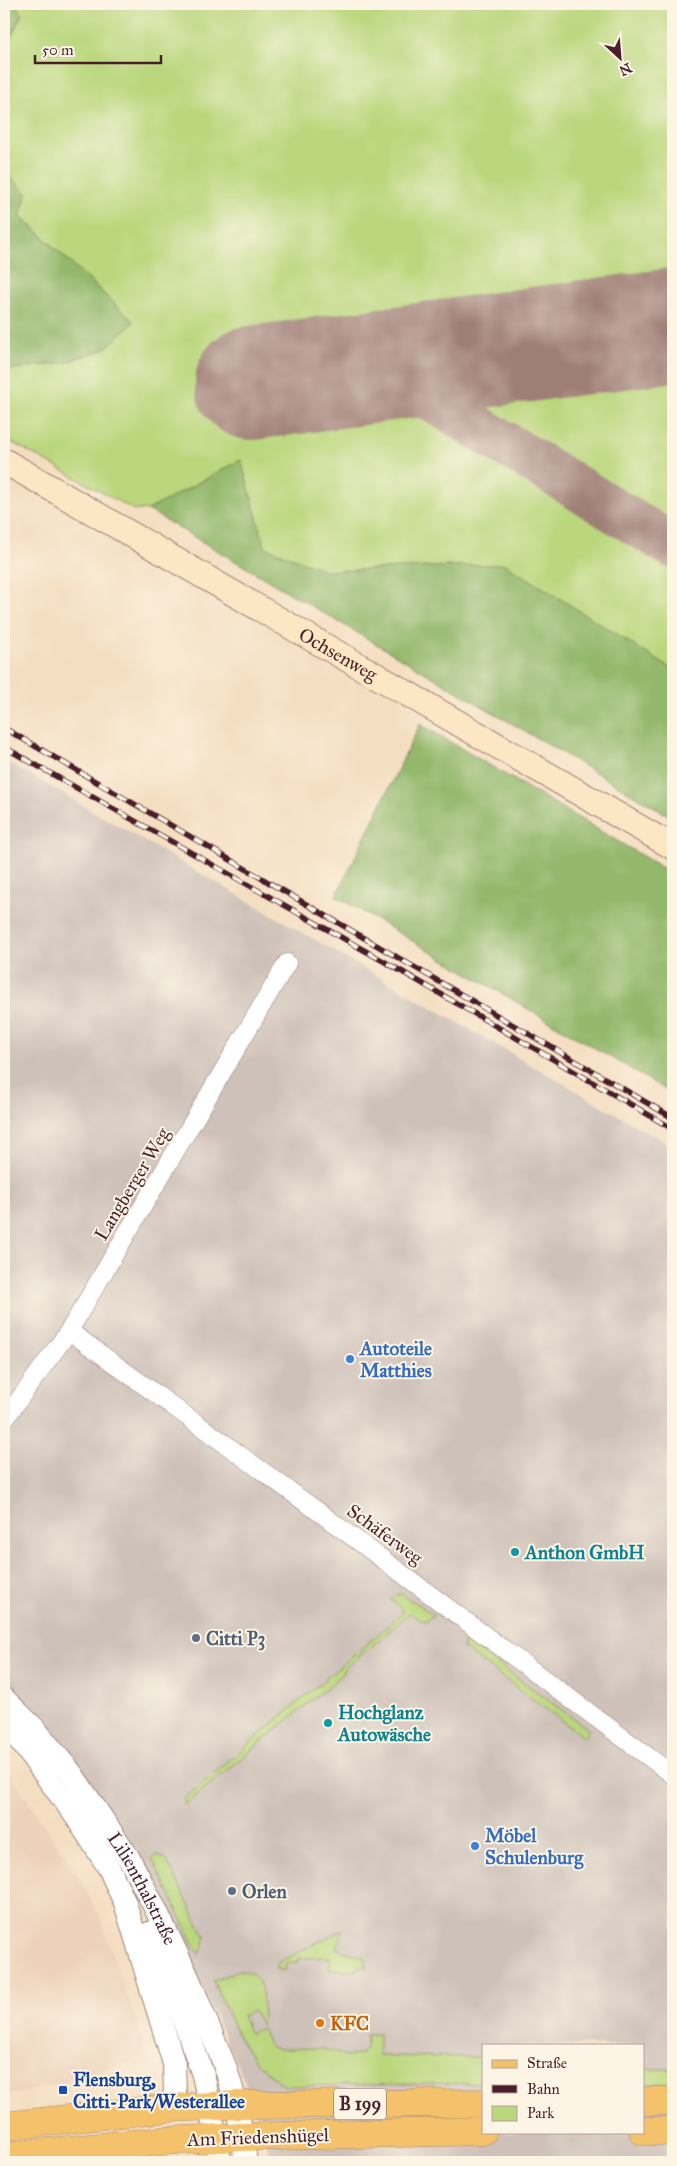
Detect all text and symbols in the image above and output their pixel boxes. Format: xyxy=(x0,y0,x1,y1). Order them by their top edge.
scale bar xyxy=(35,32,161,64)
north arrow xyxy=(594,32,644,82)
text: 50 m xyxy=(42,41,74,59)
text: N xyxy=(616,59,635,80)
street label: Ochsenweg xyxy=(295,622,382,687)
street label: Langberger Weg xyxy=(89,1123,176,1245)
place label: Autoteile Matthies xyxy=(358,1337,432,1382)
marker: Autoteile Matthies xyxy=(344,1353,356,1365)
street label: Schäferweg xyxy=(342,1499,427,1570)
place label: Anthon GmbH xyxy=(523,1541,645,1564)
marker: Anthon GmbH xyxy=(509,1546,521,1558)
place label: Citti P3 xyxy=(206,1627,265,1651)
marker: Citti P3 xyxy=(190,1632,202,1644)
place label: Hochglanz Autowäsche xyxy=(336,1701,431,1746)
marker: Hochglanz Autowäsche xyxy=(322,1717,334,1729)
place label: Möbel Schulenburg xyxy=(485,1824,584,1870)
street label: Lilienthalstraße xyxy=(103,1827,182,1948)
marker: Möbel Schulenburg xyxy=(469,1840,481,1852)
place label: Orlen xyxy=(242,1880,287,1903)
marker: Orlen xyxy=(226,1885,238,1897)
place label: KFC xyxy=(330,2012,369,2035)
marker: KFC xyxy=(314,2017,326,2029)
legend xyxy=(482,2044,644,2134)
text: Straße xyxy=(527,2054,567,2072)
place label: Flensburg, Citti-Park/Westerallee xyxy=(73,2068,245,2113)
text: Bahn xyxy=(527,2080,560,2098)
marker: Flensburg, Citti-Park/Westerallee xyxy=(57,2084,69,2096)
road number: B 199 xyxy=(334,2088,386,2120)
text: Park xyxy=(527,2104,554,2122)
street label: Am Friedenshügel xyxy=(186,2123,330,2152)

